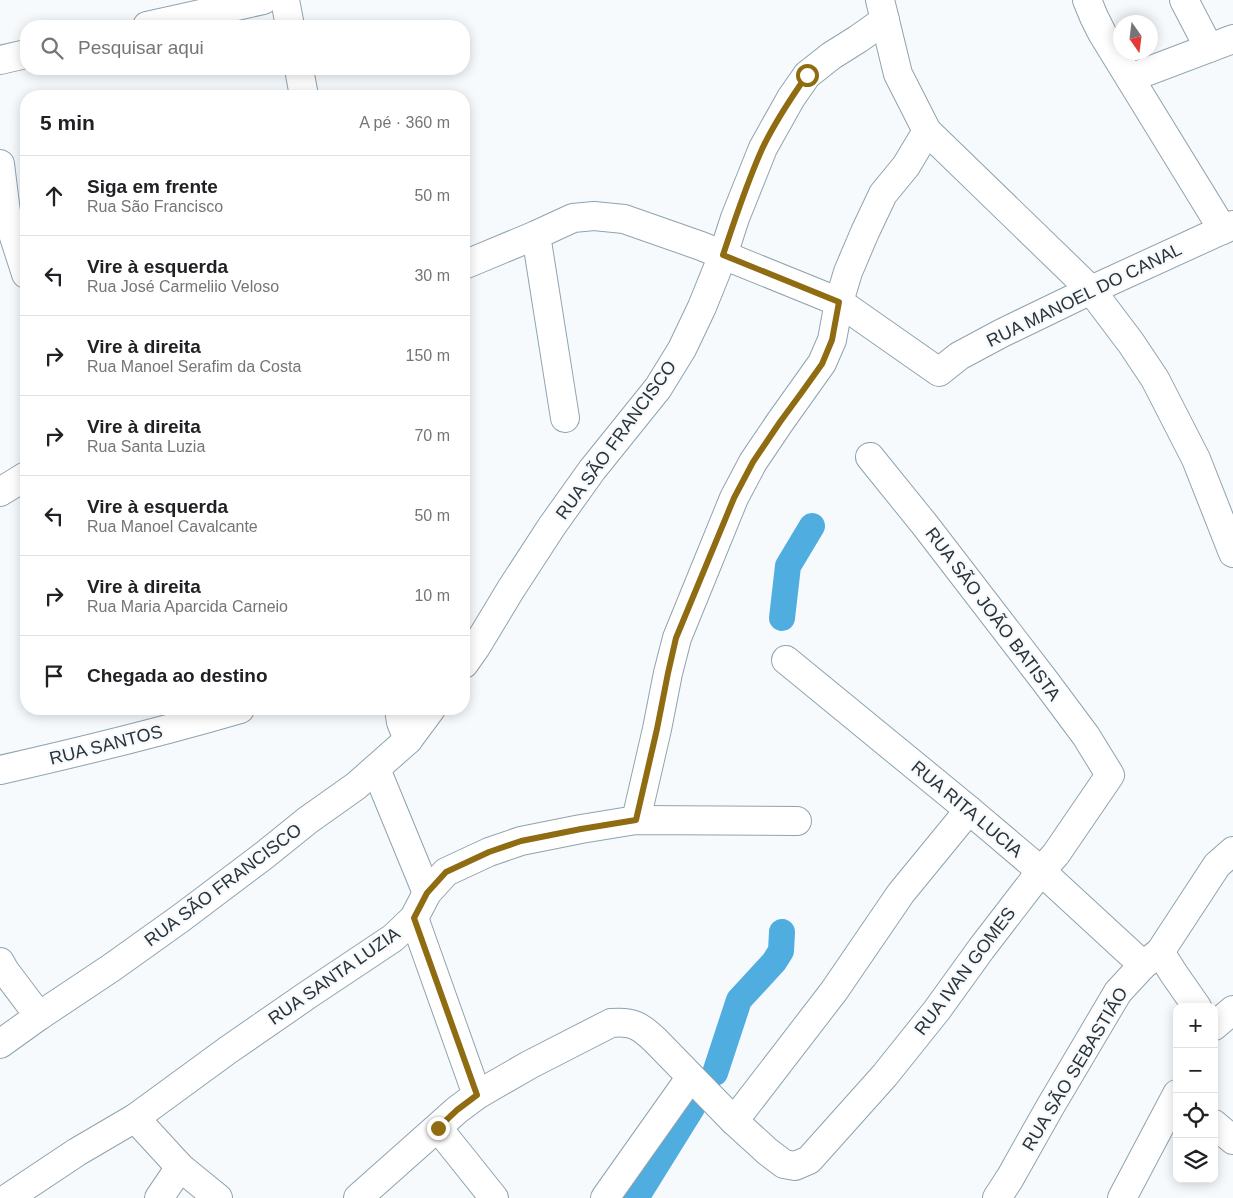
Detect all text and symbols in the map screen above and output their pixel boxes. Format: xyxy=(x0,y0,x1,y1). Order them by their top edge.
north arrow xyxy=(1113,15,1158,60)
search box xyxy=(20,20,470,75)
icon: search xyxy=(38,34,66,62)
text: Pesquisar aqui xyxy=(78,37,204,58)
route start xyxy=(796,64,819,87)
text: 5 min xyxy=(40,111,95,134)
text: A pé · 360 m xyxy=(359,114,450,131)
text: Siga em frente xyxy=(87,176,218,197)
icon: ahead xyxy=(40,182,68,210)
text: 50 m xyxy=(414,187,450,204)
text: Rua São Francisco xyxy=(87,198,223,215)
street label: RUA MANOEL DO CANAL xyxy=(983,239,1185,351)
text: Vire à esquerda xyxy=(87,256,228,277)
icon: left xyxy=(40,262,68,290)
text: 30 m xyxy=(414,267,450,284)
text: Rua José Carmeliio Veloso xyxy=(87,278,279,295)
text: Vire à direita xyxy=(87,336,201,357)
icon: right xyxy=(40,342,68,370)
text: 150 m xyxy=(406,347,450,364)
street label: RUA SÃO FRANCISCO xyxy=(551,356,680,523)
text: Rua Manoel Serafim da Costa xyxy=(87,358,301,375)
text: Vire à direita xyxy=(87,416,201,437)
icon: right xyxy=(40,422,68,450)
text: 70 m xyxy=(414,427,450,444)
text: Rua Santa Luzia xyxy=(87,438,205,455)
text: Vire à esquerda xyxy=(87,496,228,517)
icon: left xyxy=(40,502,68,530)
text: 50 m xyxy=(414,507,450,524)
text: Rua Manoel Cavalcante xyxy=(87,518,258,535)
street label: RUA SÃO JOÃO BATISTA xyxy=(921,523,1065,704)
text: Vire à direita xyxy=(87,576,201,597)
icon: right xyxy=(40,582,68,610)
text: 10 m xyxy=(414,587,450,604)
text: Rua Maria Aparcida Carneio xyxy=(87,598,288,615)
icon: arrive xyxy=(40,662,68,690)
text: Chegada ao destino xyxy=(87,665,268,686)
street label: RUA SANTOS xyxy=(47,721,165,769)
street label: RUA RITA LUCIA xyxy=(907,757,1027,861)
street label: RUA SÃO FRANCISCO xyxy=(140,819,305,950)
street label: RUA IVAN GOMES xyxy=(910,903,1020,1039)
street label: RUA SANTA LUZIA xyxy=(264,923,404,1029)
street label: RUA SÃO SEBASTIÃO xyxy=(1017,983,1132,1154)
map controls xyxy=(1173,1003,1218,1183)
button: + xyxy=(1173,1003,1218,1048)
button: − xyxy=(1173,1048,1218,1093)
button: locate xyxy=(1173,1093,1218,1138)
route end xyxy=(427,1117,450,1140)
button: layers xyxy=(1173,1138,1218,1183)

